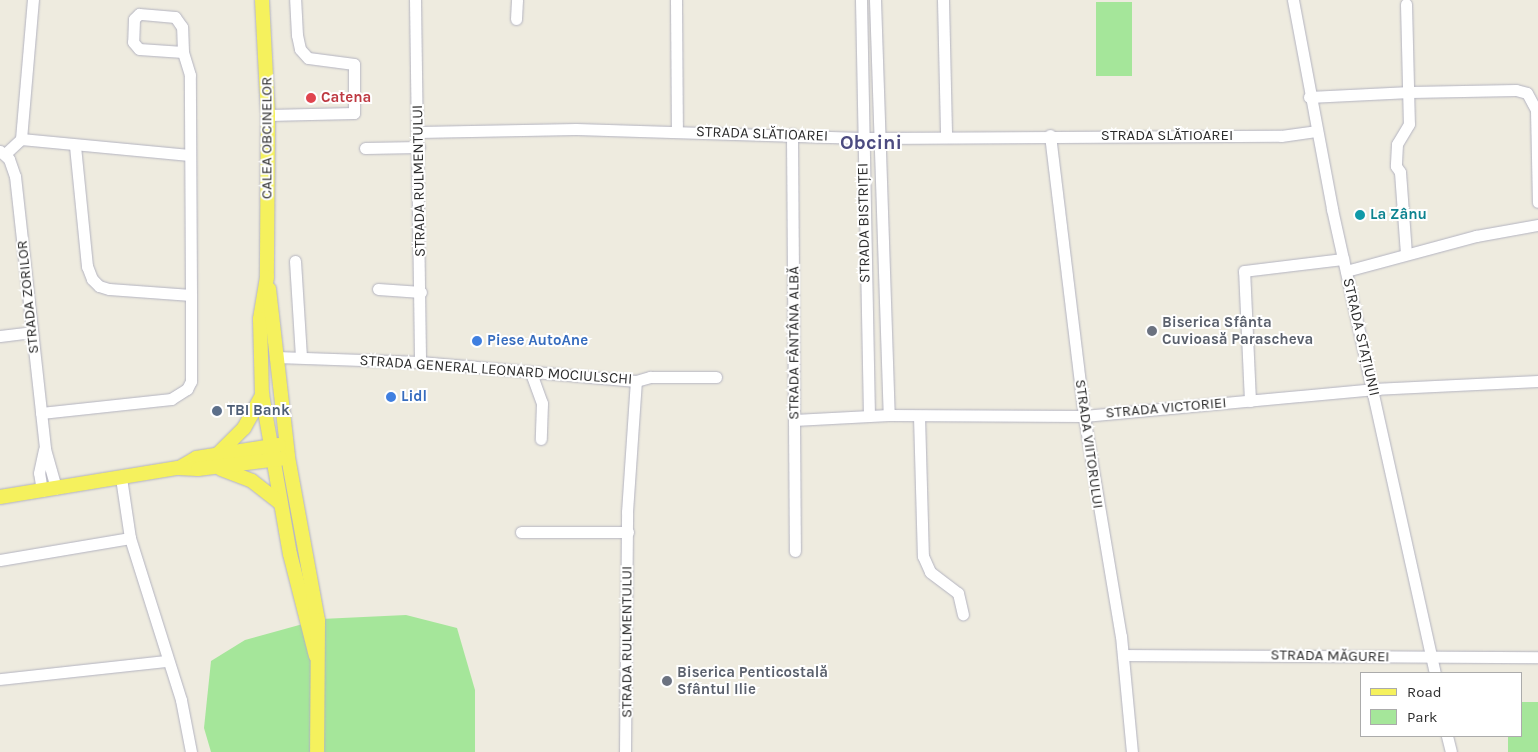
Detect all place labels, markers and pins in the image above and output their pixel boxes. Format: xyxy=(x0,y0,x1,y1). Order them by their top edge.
place label: Catena xyxy=(321,89,371,107)
marker: Catena xyxy=(305,92,317,104)
place label: La Zânu xyxy=(1370,206,1427,224)
marker: La Zânu xyxy=(1354,209,1366,221)
place label: Biserica Sfânta Cuvioasă Parascheva xyxy=(1162,313,1313,348)
marker: Biserica Sfânta Cuvioasă Parascheva xyxy=(1146,325,1158,337)
place label: Piese AutoAne xyxy=(487,332,588,350)
marker: Piese AutoAne xyxy=(471,335,483,347)
place label: Lidl xyxy=(401,388,427,406)
marker: Lidl xyxy=(385,391,397,403)
place label: TBI Bank xyxy=(227,402,290,420)
marker: TBI Bank xyxy=(211,405,223,417)
place label: Biserica Penticostală Sfântul Ilie xyxy=(677,663,828,698)
marker: Biserica Penticostală Sfântul Ilie xyxy=(661,675,673,687)

